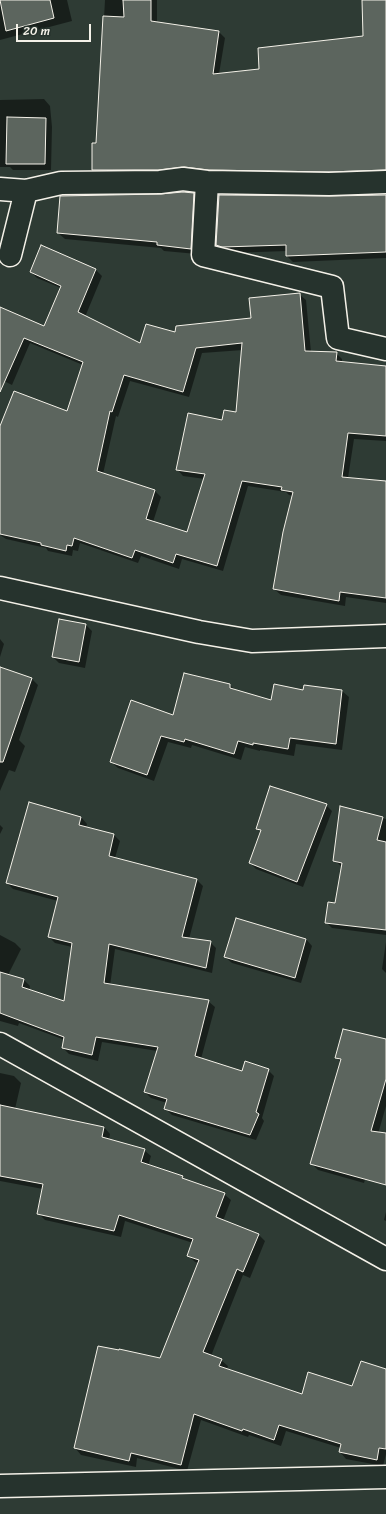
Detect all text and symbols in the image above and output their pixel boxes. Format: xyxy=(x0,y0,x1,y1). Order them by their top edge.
scale bar xyxy=(18,16,93,42)
text: 20 m xyxy=(23,20,50,42)

